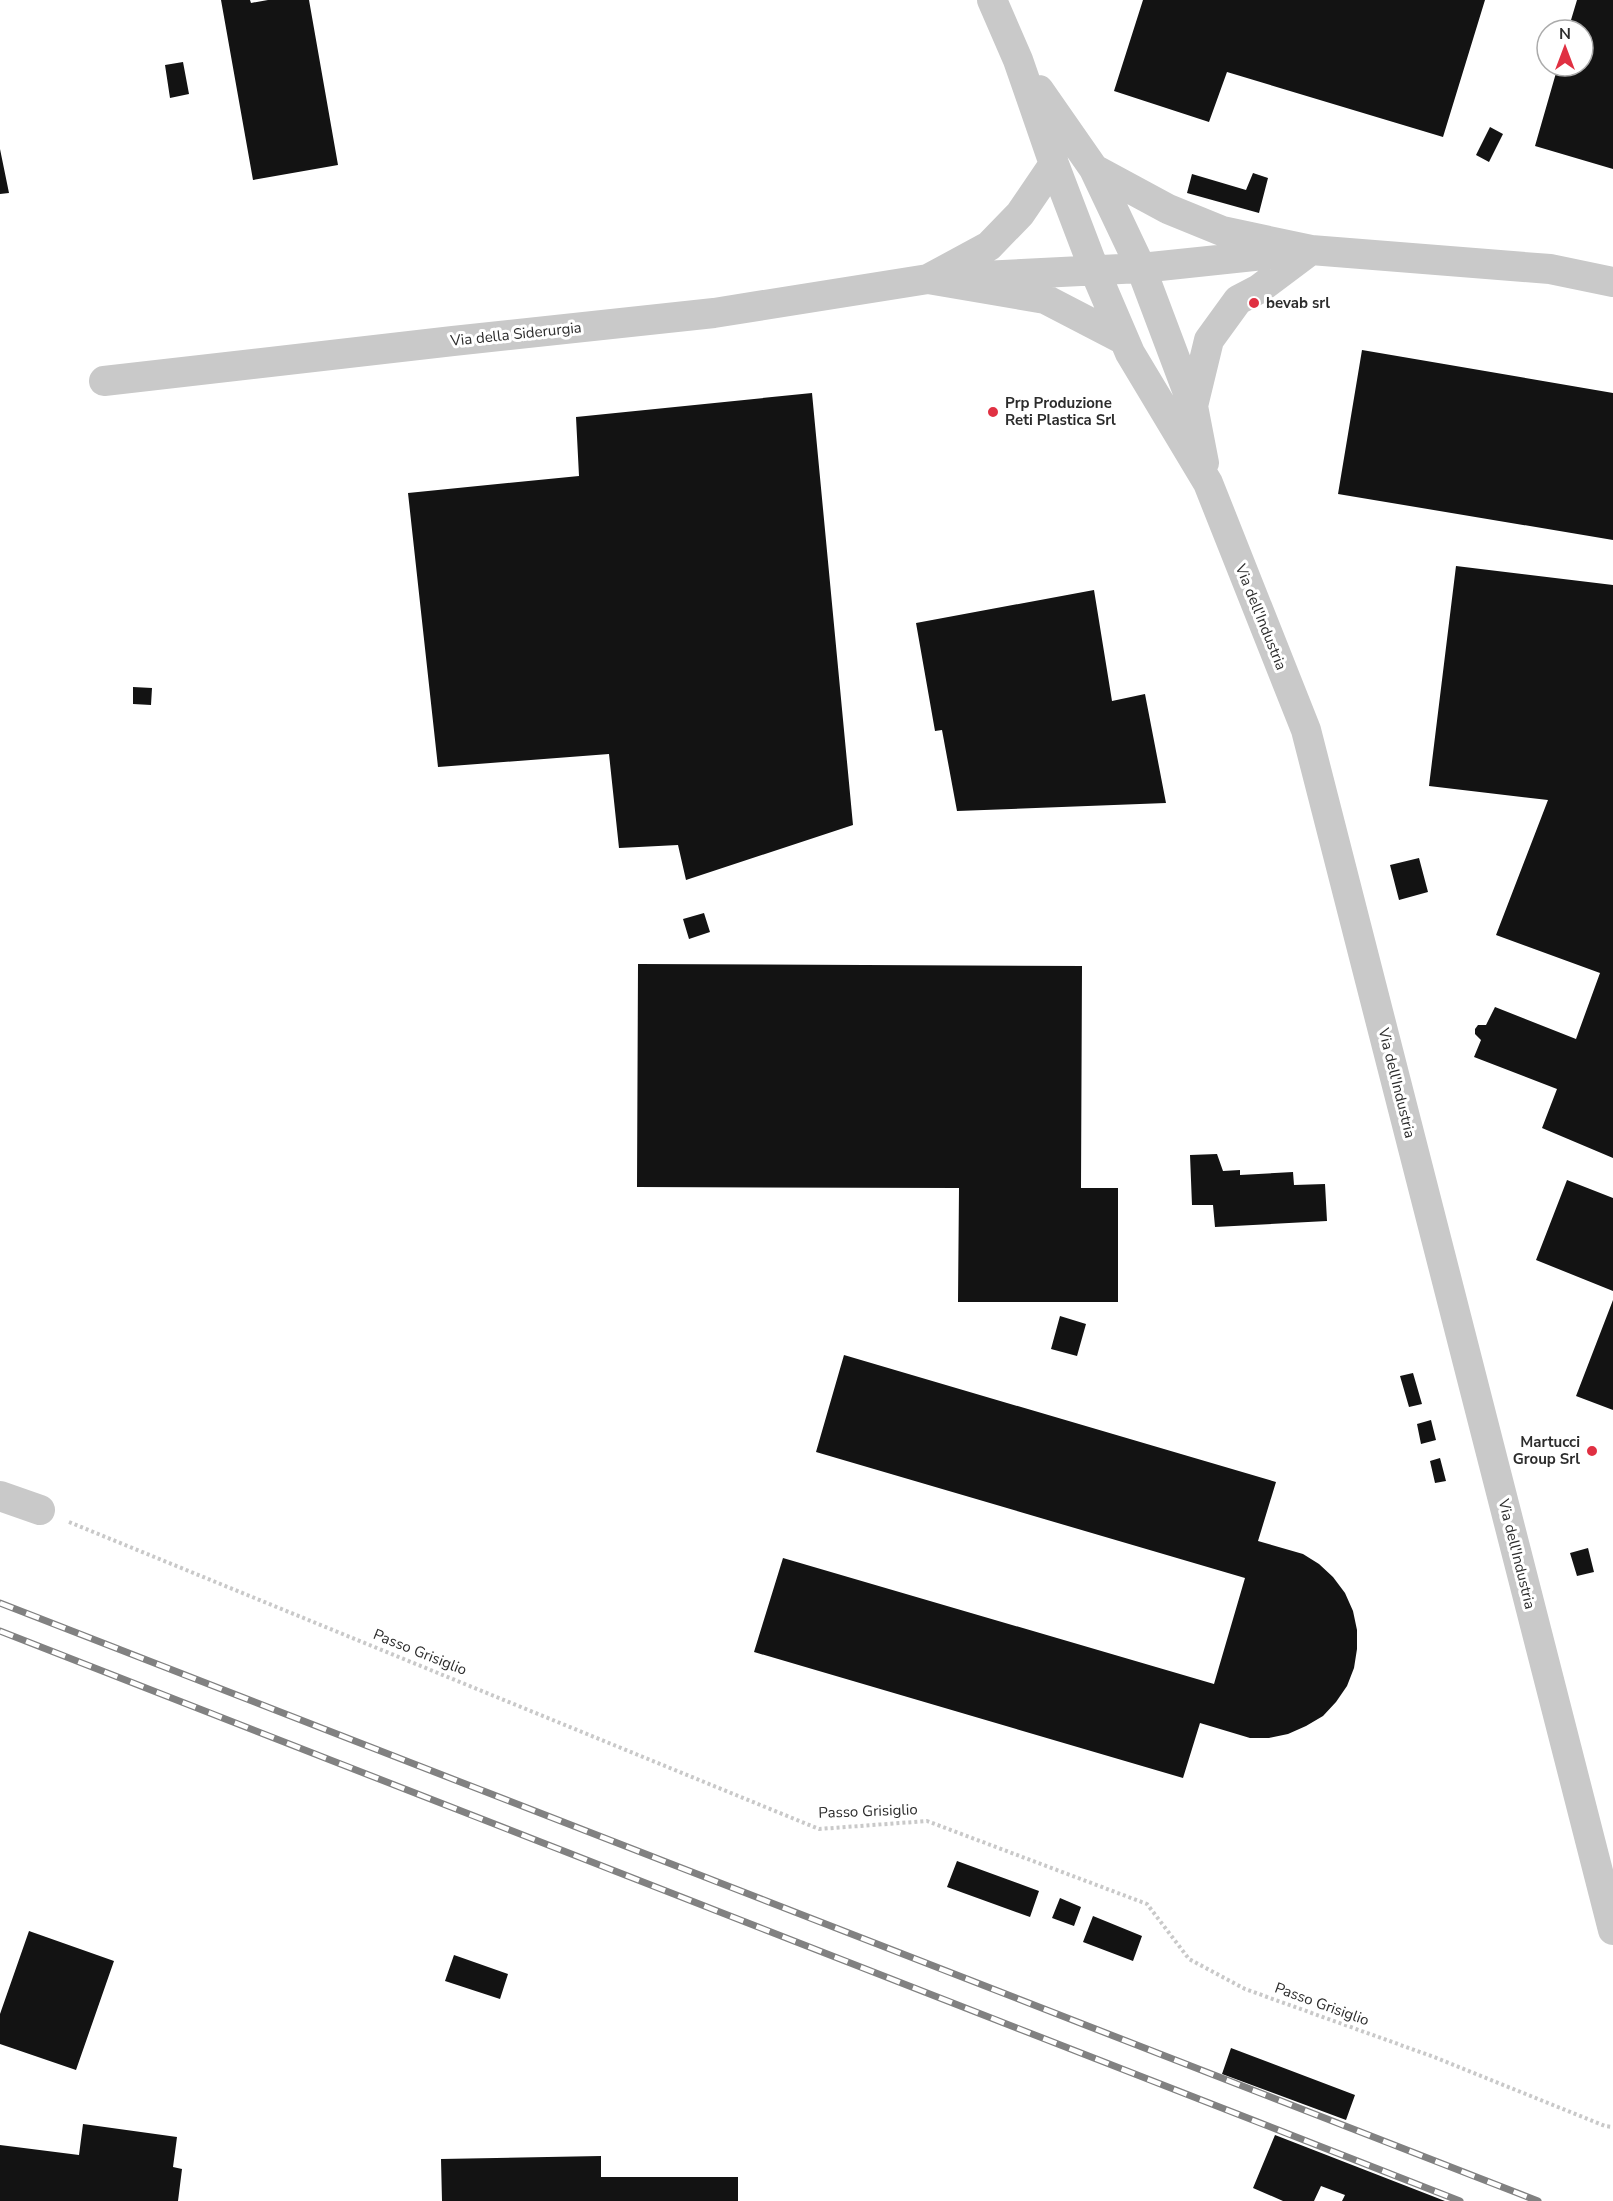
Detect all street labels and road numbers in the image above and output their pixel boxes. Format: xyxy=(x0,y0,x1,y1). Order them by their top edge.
street label: Via della Siderurgia xyxy=(448,317,583,351)
street label: Via dell'Industria xyxy=(1230,560,1291,673)
street label: Via dell'Industria xyxy=(1373,1025,1420,1140)
street label: Via dell'Industria xyxy=(1493,1496,1540,1611)
street label: Passo Grisiglio xyxy=(370,1624,470,1680)
street label: Passo Grisiglio xyxy=(818,1799,918,1823)
street label: Passo Grisiglio xyxy=(1272,1978,1372,2030)

